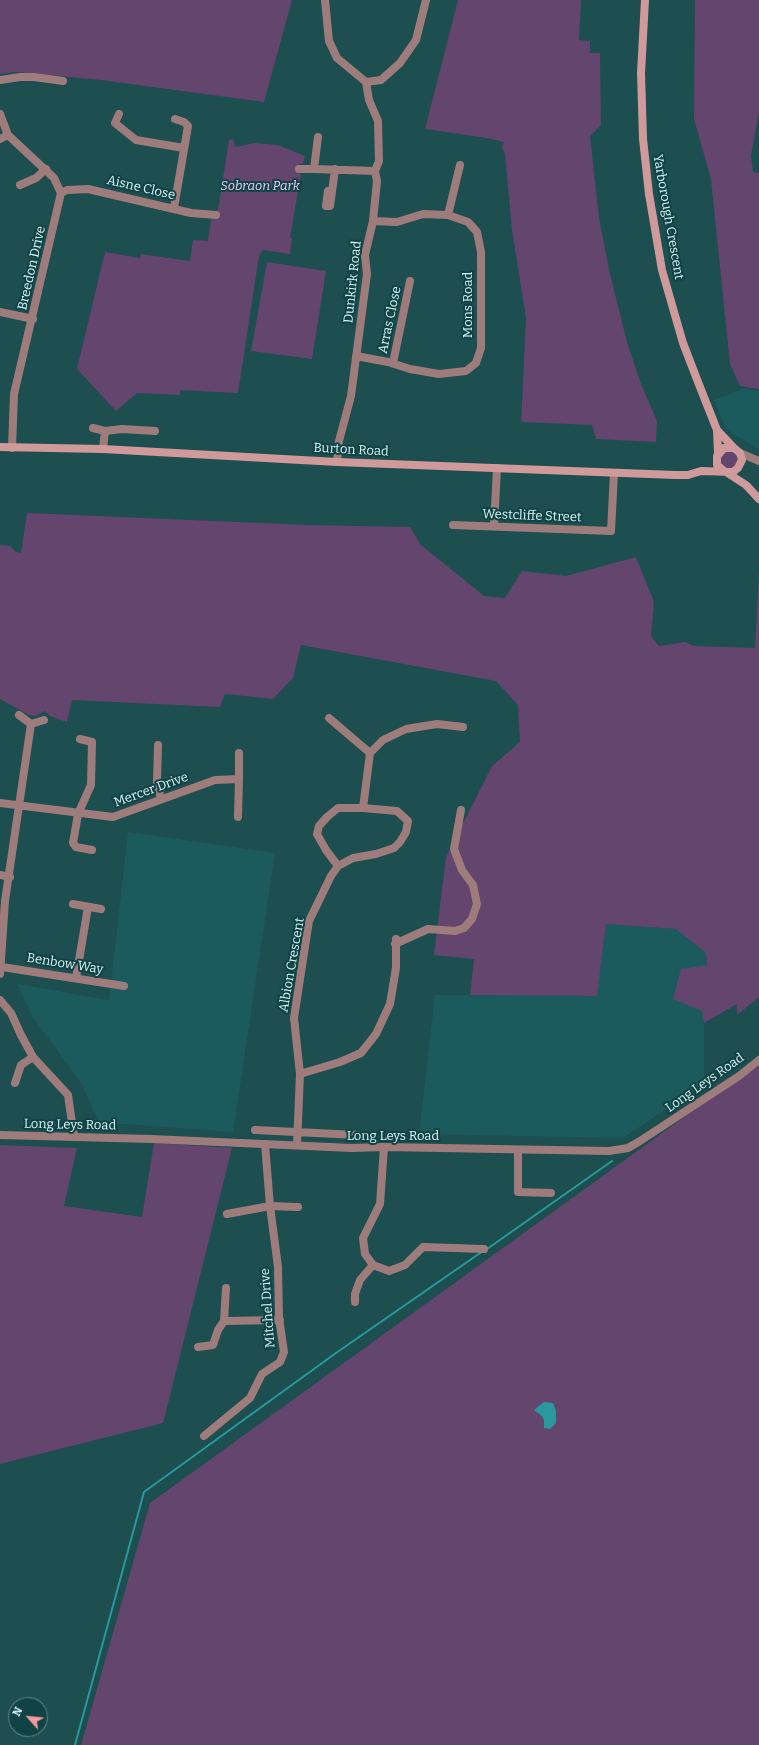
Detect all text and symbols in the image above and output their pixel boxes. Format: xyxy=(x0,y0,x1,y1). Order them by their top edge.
street label: Yarborough Crescent xyxy=(649,153,687,281)
street label: Aisne Close xyxy=(105,173,177,203)
park label: Sobraon Park xyxy=(220,178,300,194)
street label: Breedon Drive xyxy=(15,224,49,312)
street label: Dunkirk Road xyxy=(341,240,365,324)
street label: Mons Road xyxy=(460,272,476,338)
street label: Arras Close xyxy=(375,285,405,355)
street label: Burton Road xyxy=(313,440,389,460)
street label: Westcliffe Street xyxy=(482,506,582,526)
street label: Mercer Drive xyxy=(112,769,190,811)
street label: Albion Crescent xyxy=(276,917,308,1013)
street label: Benbow Way xyxy=(26,950,104,978)
street label: Long Leys Road xyxy=(663,1050,747,1116)
street label: Long Leys Road xyxy=(24,1116,116,1134)
street label: Long Leys Road xyxy=(347,1128,439,1144)
street label: Mitchel Drive xyxy=(257,1268,279,1348)
north arrow xyxy=(8,1697,48,1737)
text: N xyxy=(10,1705,25,1719)

